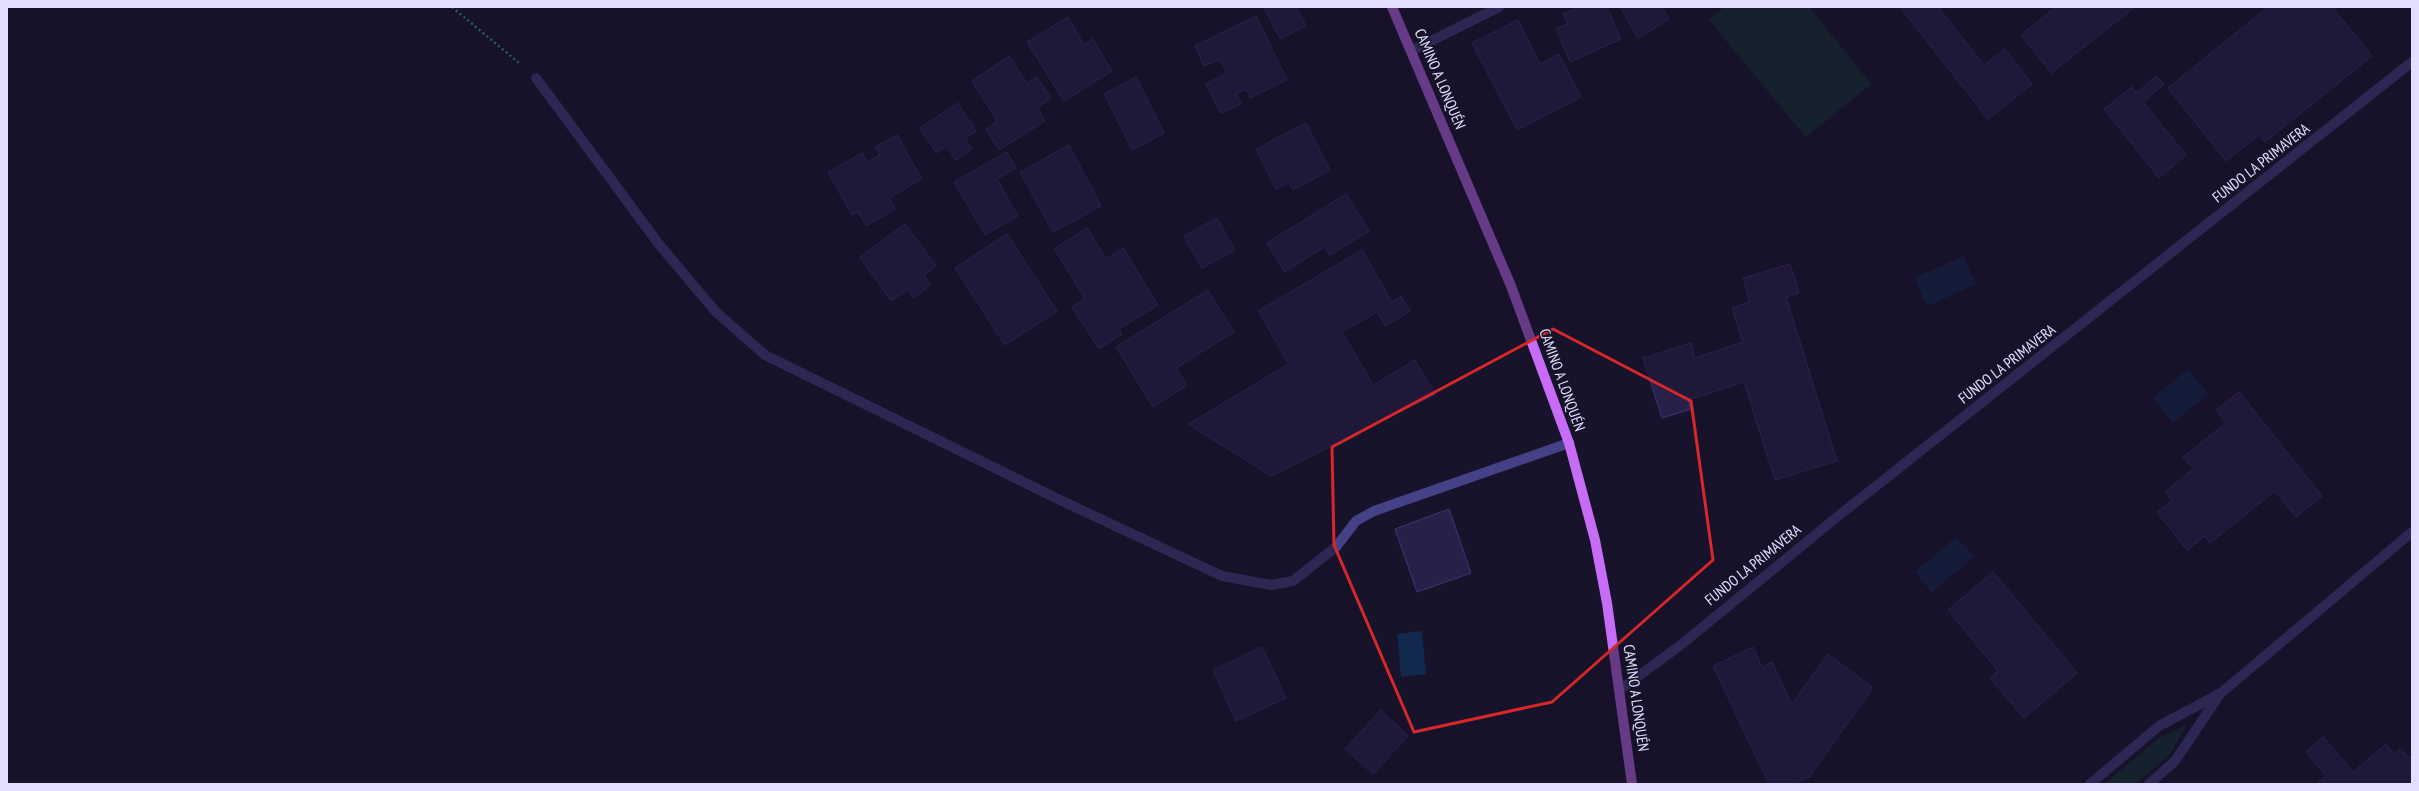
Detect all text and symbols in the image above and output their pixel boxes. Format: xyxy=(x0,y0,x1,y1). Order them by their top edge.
street label: CAMINO A LONQUÉN xyxy=(1411,26,1470,132)
street label: FUNDO LA PRIMAVERA xyxy=(2208,118,2314,207)
street label: FUNDO LA PRIMAVERA xyxy=(1954,319,2060,408)
street label: CAMINO A LONQUÉN xyxy=(1535,326,1590,434)
street label: FUNDO LA PRIMAVERA xyxy=(1701,519,1805,609)
street label: CAMINO A LONQUÉN xyxy=(1620,643,1653,753)

